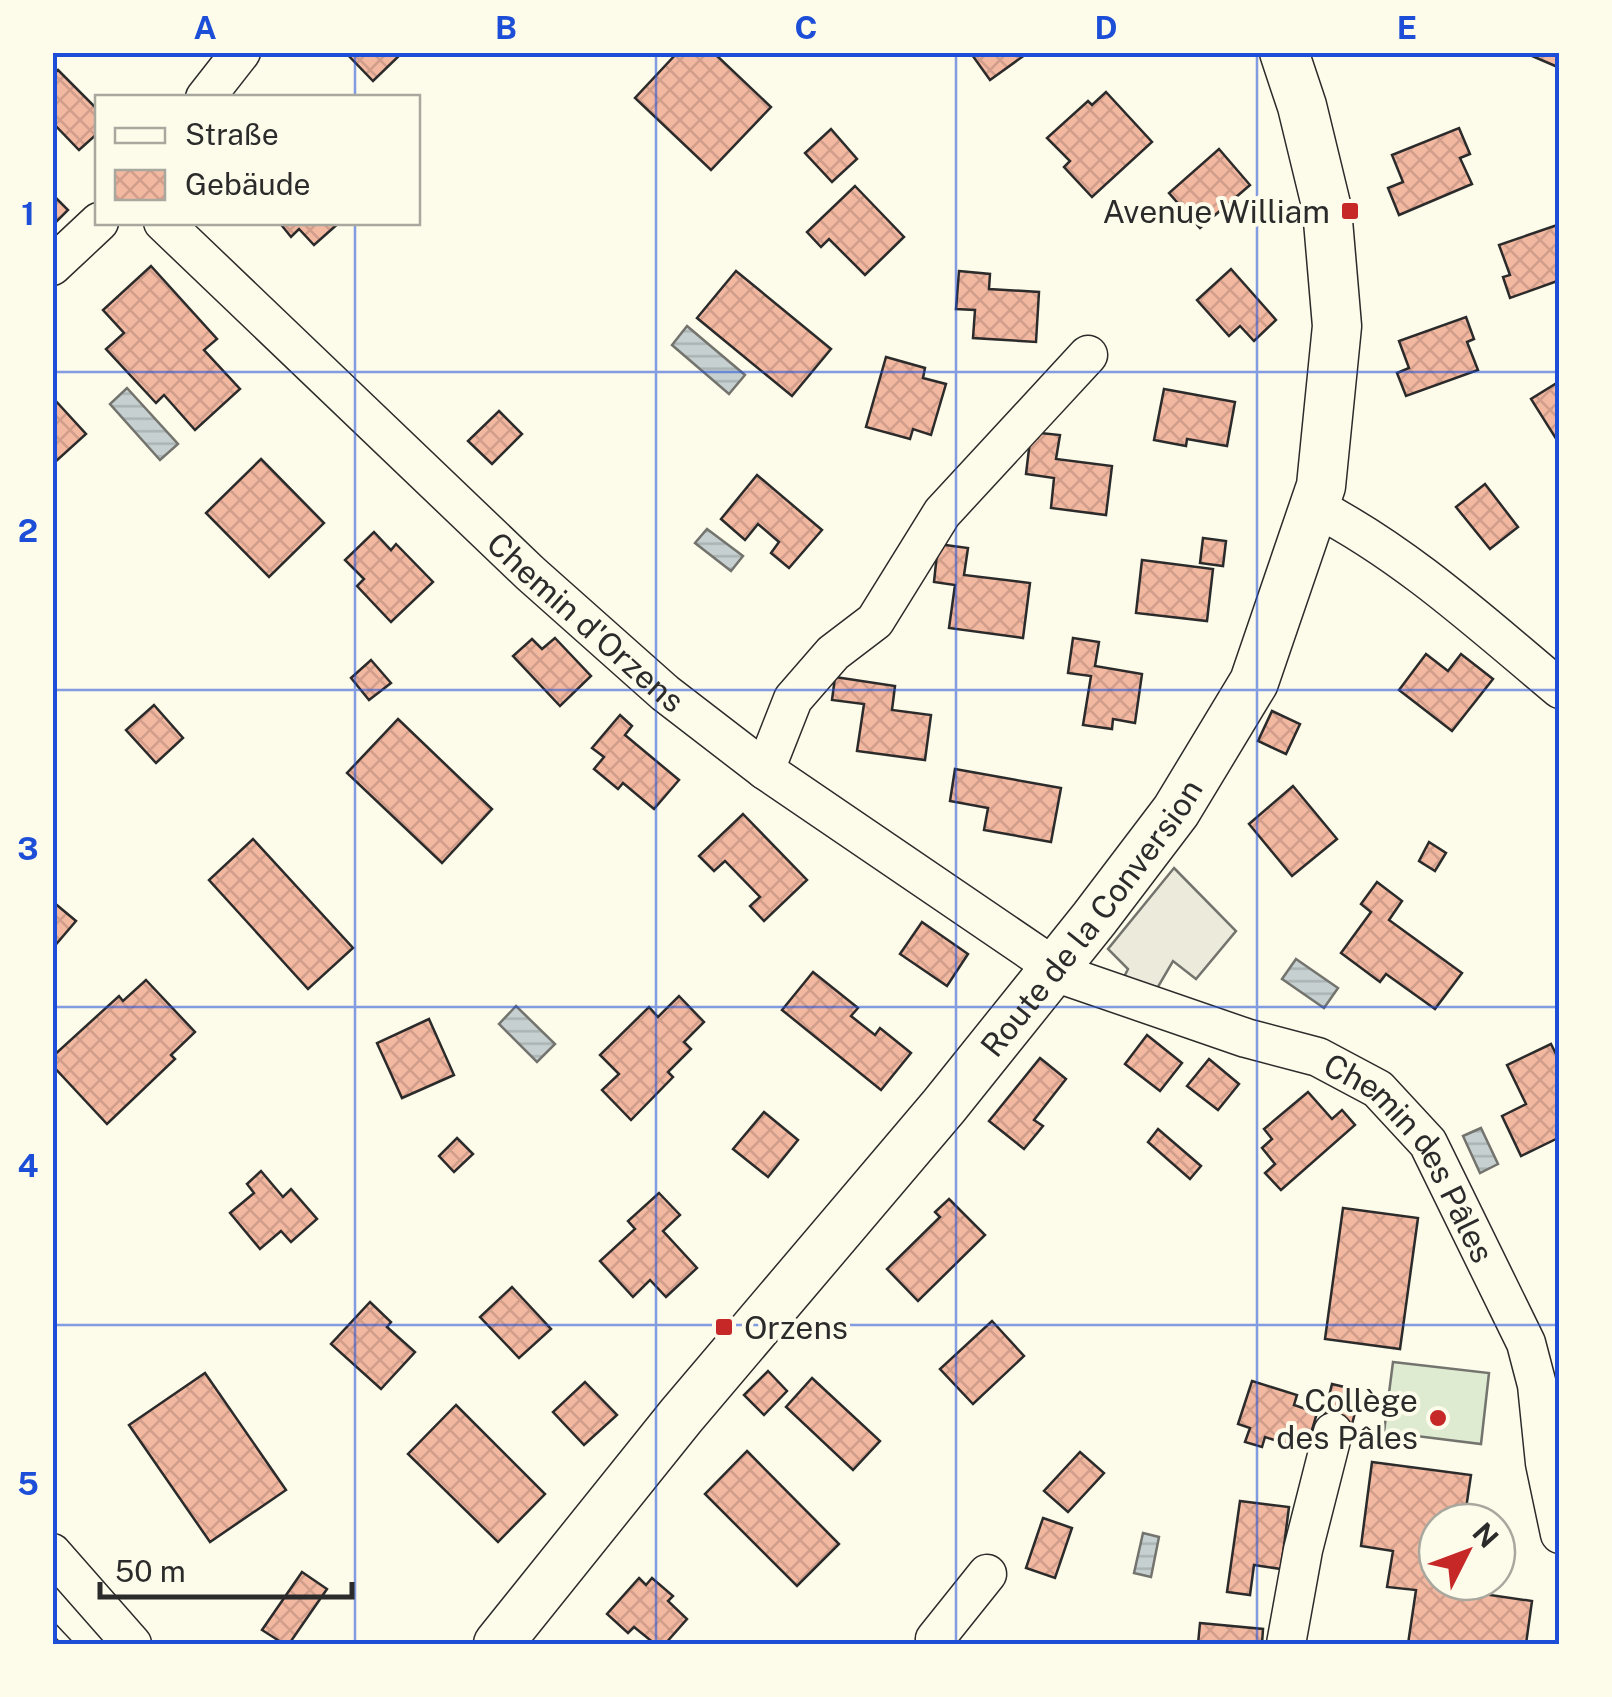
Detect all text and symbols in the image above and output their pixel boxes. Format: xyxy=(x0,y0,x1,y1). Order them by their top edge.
text: A xyxy=(193,9,217,46)
text: B xyxy=(495,9,517,46)
text: C xyxy=(795,9,817,46)
text: D xyxy=(1094,9,1118,46)
text: E xyxy=(1397,9,1417,46)
legend xyxy=(95,95,420,225)
text: Straße xyxy=(185,116,279,152)
text: Gebäude xyxy=(185,166,311,202)
place label: Avenue William xyxy=(1103,193,1330,230)
text: 1 xyxy=(21,195,35,232)
marker: Avenue William xyxy=(1339,200,1361,222)
text: 2 xyxy=(18,512,38,549)
street label: Chemin d'Orzens xyxy=(480,524,691,719)
street label: Route de la Conversion xyxy=(973,773,1209,1064)
text: 3 xyxy=(17,830,39,867)
street label: Chemin des Pâles xyxy=(1318,1045,1502,1268)
text: 4 xyxy=(18,1147,39,1184)
place label: Orzens xyxy=(744,1309,848,1346)
marker: Orzens xyxy=(713,1316,735,1338)
place label: Collège des Pâles xyxy=(1276,1382,1418,1456)
marker: Collège des Pâles xyxy=(1427,1407,1449,1429)
text: 5 xyxy=(17,1465,39,1502)
north arrow xyxy=(1417,1502,1517,1602)
text: N xyxy=(1466,1516,1506,1554)
scale bar xyxy=(100,1537,352,1599)
text: 50 m xyxy=(115,1553,186,1589)

